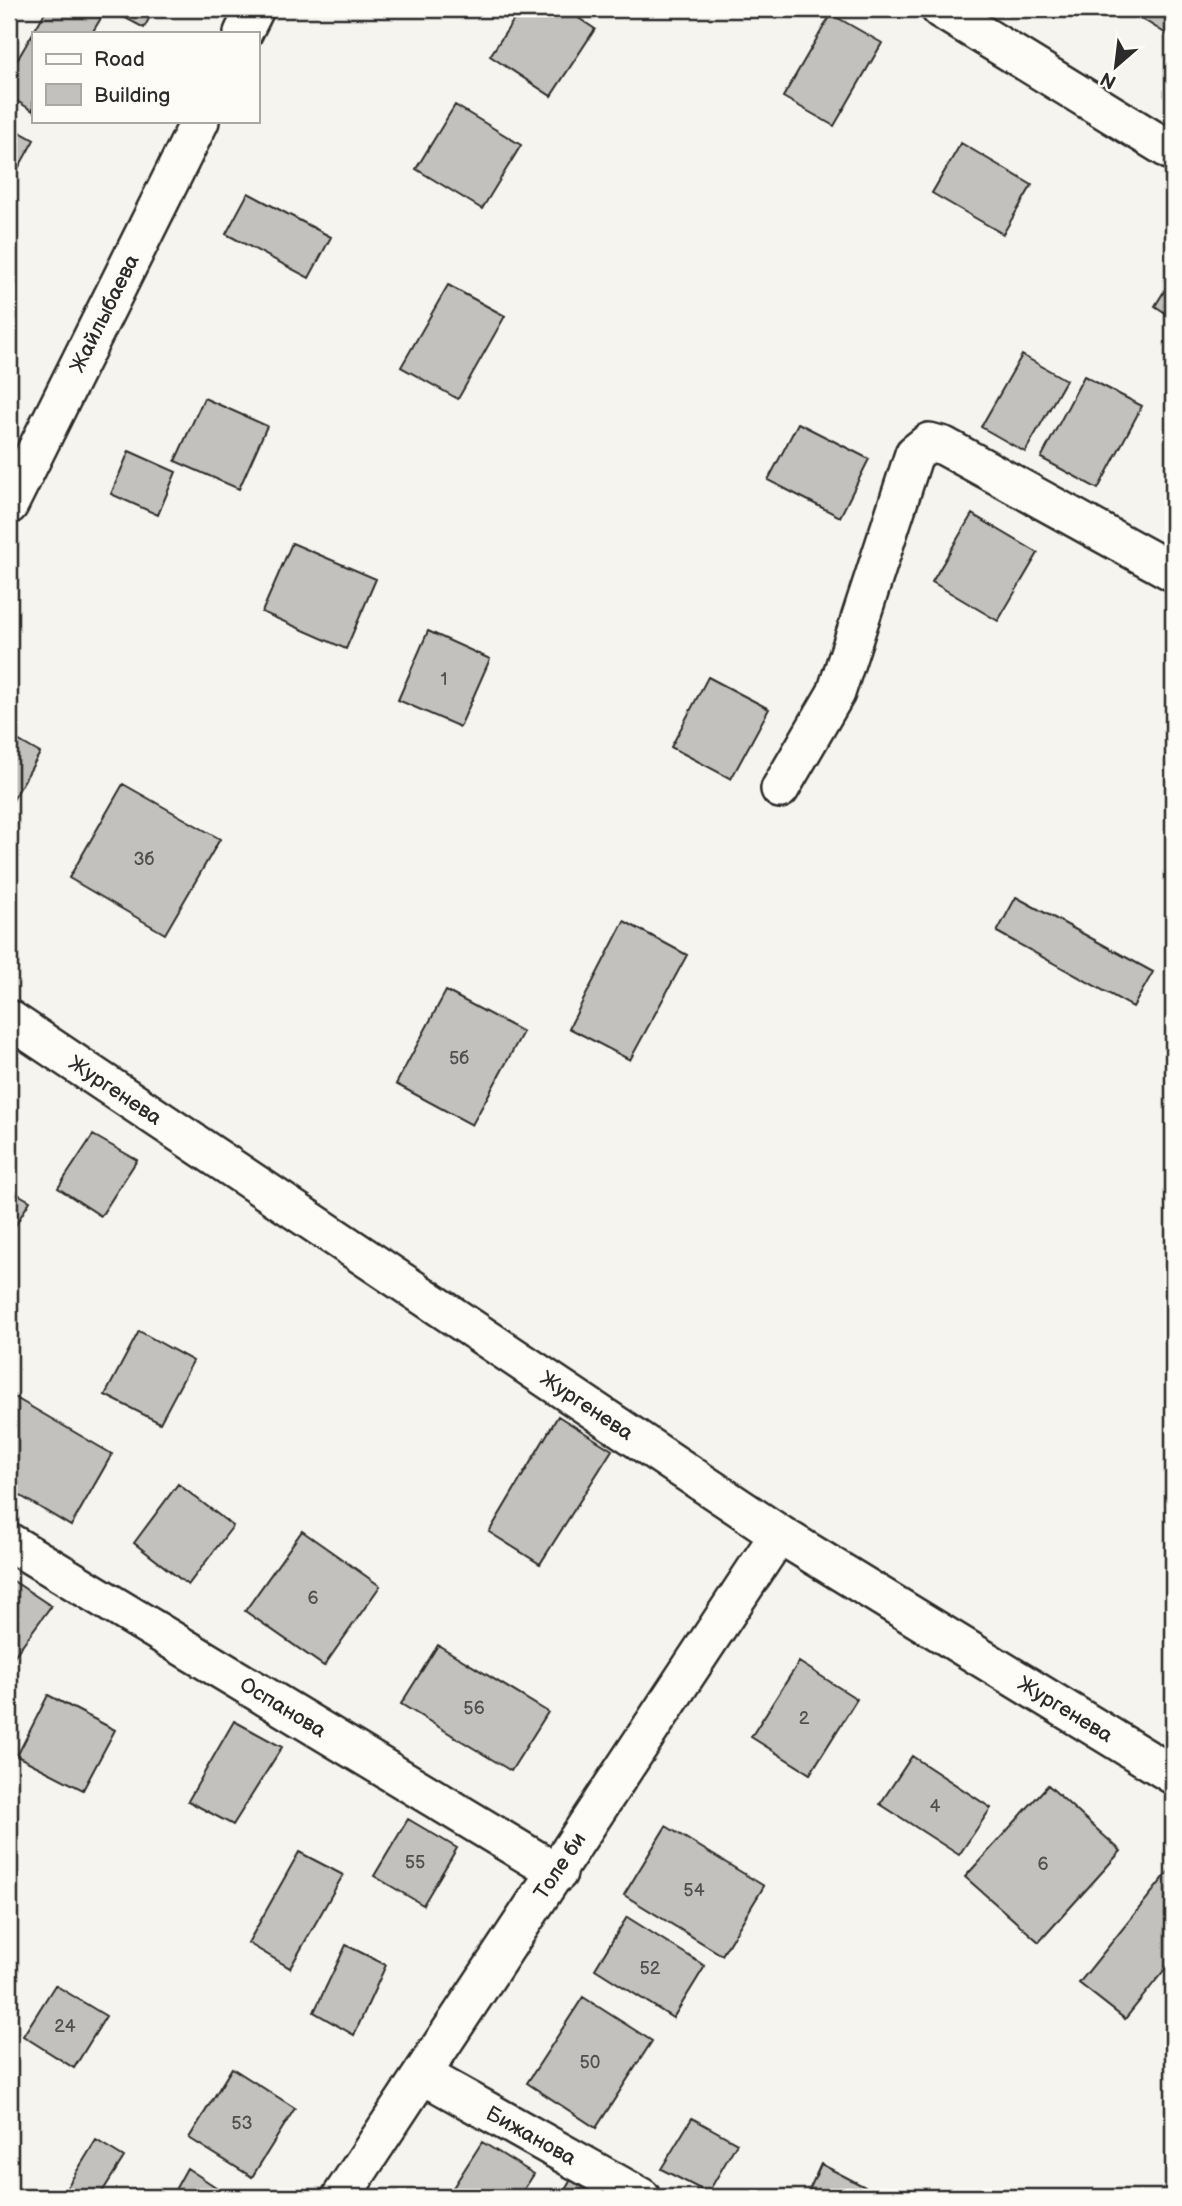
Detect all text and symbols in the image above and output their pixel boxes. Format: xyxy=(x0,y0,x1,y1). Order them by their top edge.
legend xyxy=(32,32,259,122)
north arrow xyxy=(1080,32,1150,102)
text: Road xyxy=(94,47,145,72)
text: N xyxy=(1097,66,1120,93)
text: Building xyxy=(94,83,170,108)
street label: Жайлыбаева xyxy=(65,250,145,377)
house number: 1 xyxy=(441,669,447,690)
house number: 3б xyxy=(134,849,155,870)
house number: 5б xyxy=(449,1048,469,1069)
street label: Жургенева xyxy=(64,1050,167,1131)
street label: Жургенева xyxy=(535,1366,638,1446)
house number: 6 xyxy=(308,1588,319,1609)
street label: Жургенева xyxy=(1013,1671,1118,1748)
street label: Оспанова xyxy=(235,1672,331,1744)
house number: 56 xyxy=(463,1698,485,1719)
house number: 2 xyxy=(799,1708,810,1729)
house number: 4 xyxy=(930,1796,941,1817)
street label: Толе би xyxy=(529,1828,591,1904)
house number: 55 xyxy=(405,1852,425,1873)
house number: 6 xyxy=(1038,1854,1049,1875)
house number: 54 xyxy=(683,1880,705,1901)
house number: 52 xyxy=(640,1958,661,1979)
house number: 24 xyxy=(54,2016,76,2037)
house number: 50 xyxy=(580,2052,600,2073)
street label: Бижанова xyxy=(482,2101,581,2171)
house number: 53 xyxy=(231,2113,253,2134)

